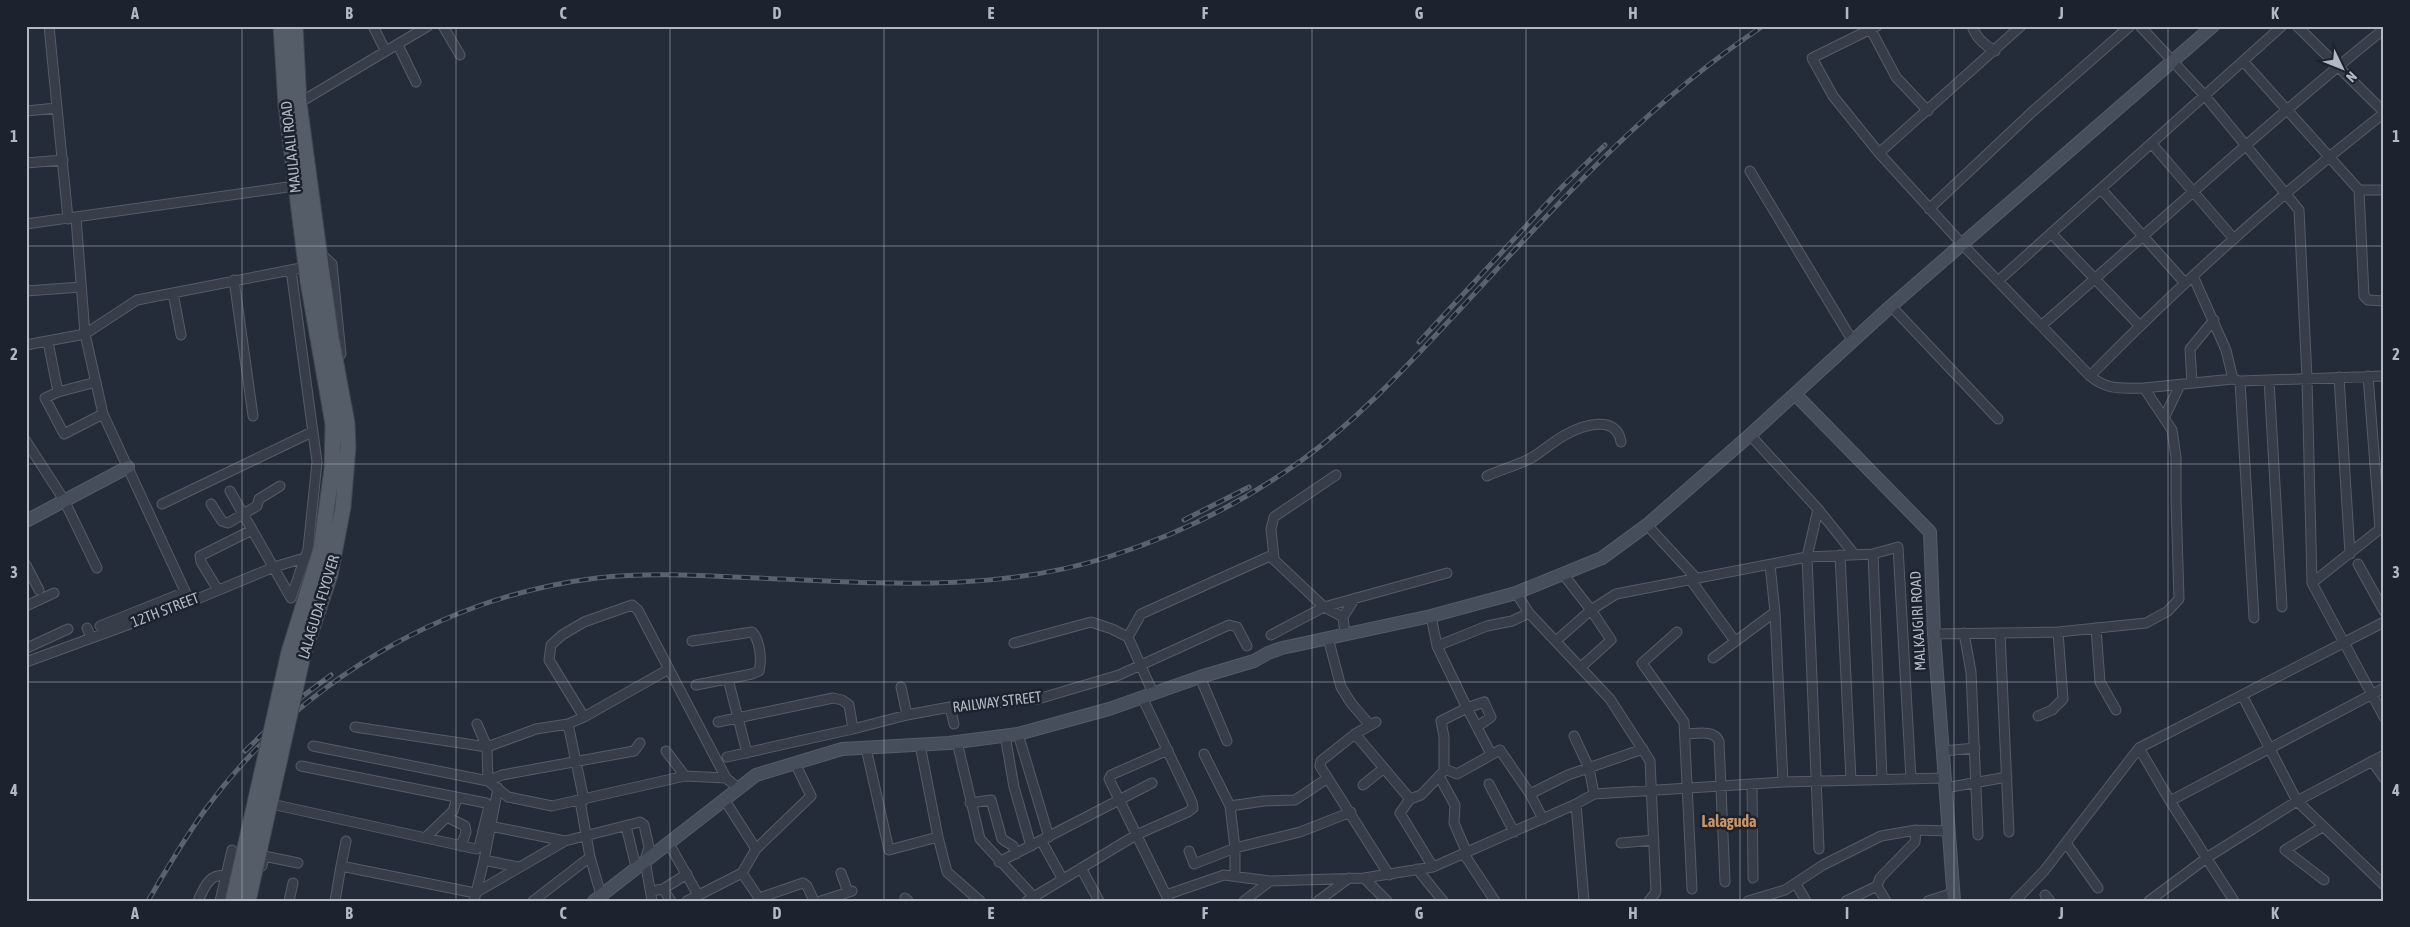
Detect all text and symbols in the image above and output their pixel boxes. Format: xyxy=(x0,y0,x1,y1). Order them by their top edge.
text: A xyxy=(130,4,139,22)
text: B xyxy=(345,4,353,22)
text: C xyxy=(559,4,567,22)
text: D xyxy=(773,4,782,22)
text: E xyxy=(988,4,995,22)
text: F xyxy=(1202,4,1209,22)
text: G xyxy=(1415,4,1424,22)
text: H xyxy=(1628,4,1638,22)
text: I xyxy=(1845,4,1849,22)
text: J xyxy=(2057,4,2064,22)
text: K xyxy=(2271,4,2279,22)
north arrow xyxy=(2318,42,2368,92)
text: N xyxy=(2343,68,2360,85)
street label: MAULA ALI ROAD xyxy=(277,100,304,194)
text: 1 xyxy=(10,127,18,145)
text: 1 xyxy=(2392,127,2400,145)
text: 2 xyxy=(10,345,18,363)
text: 2 xyxy=(2392,345,2400,363)
street label: LALAGUDA FLYOVER xyxy=(295,552,343,661)
text: 3 xyxy=(10,563,18,581)
text: 3 xyxy=(2392,563,2400,581)
street label: MALKAJGIRI ROAD xyxy=(1906,571,1929,671)
street label: 12TH STREET xyxy=(129,589,201,630)
street label: RAILWAY STREET xyxy=(952,688,1043,715)
text: 4 xyxy=(9,781,18,799)
text: 4 xyxy=(2391,781,2400,799)
district label: Lalaguda xyxy=(1702,812,1756,830)
text: A xyxy=(130,904,139,922)
text: B xyxy=(345,904,353,922)
text: C xyxy=(559,904,567,922)
text: D xyxy=(773,904,782,922)
text: E xyxy=(988,904,995,922)
text: F xyxy=(1202,904,1209,922)
text: G xyxy=(1415,904,1424,922)
text: H xyxy=(1628,904,1638,922)
text: I xyxy=(1845,904,1849,922)
text: J xyxy=(2057,904,2064,922)
text: K xyxy=(2271,904,2279,922)

